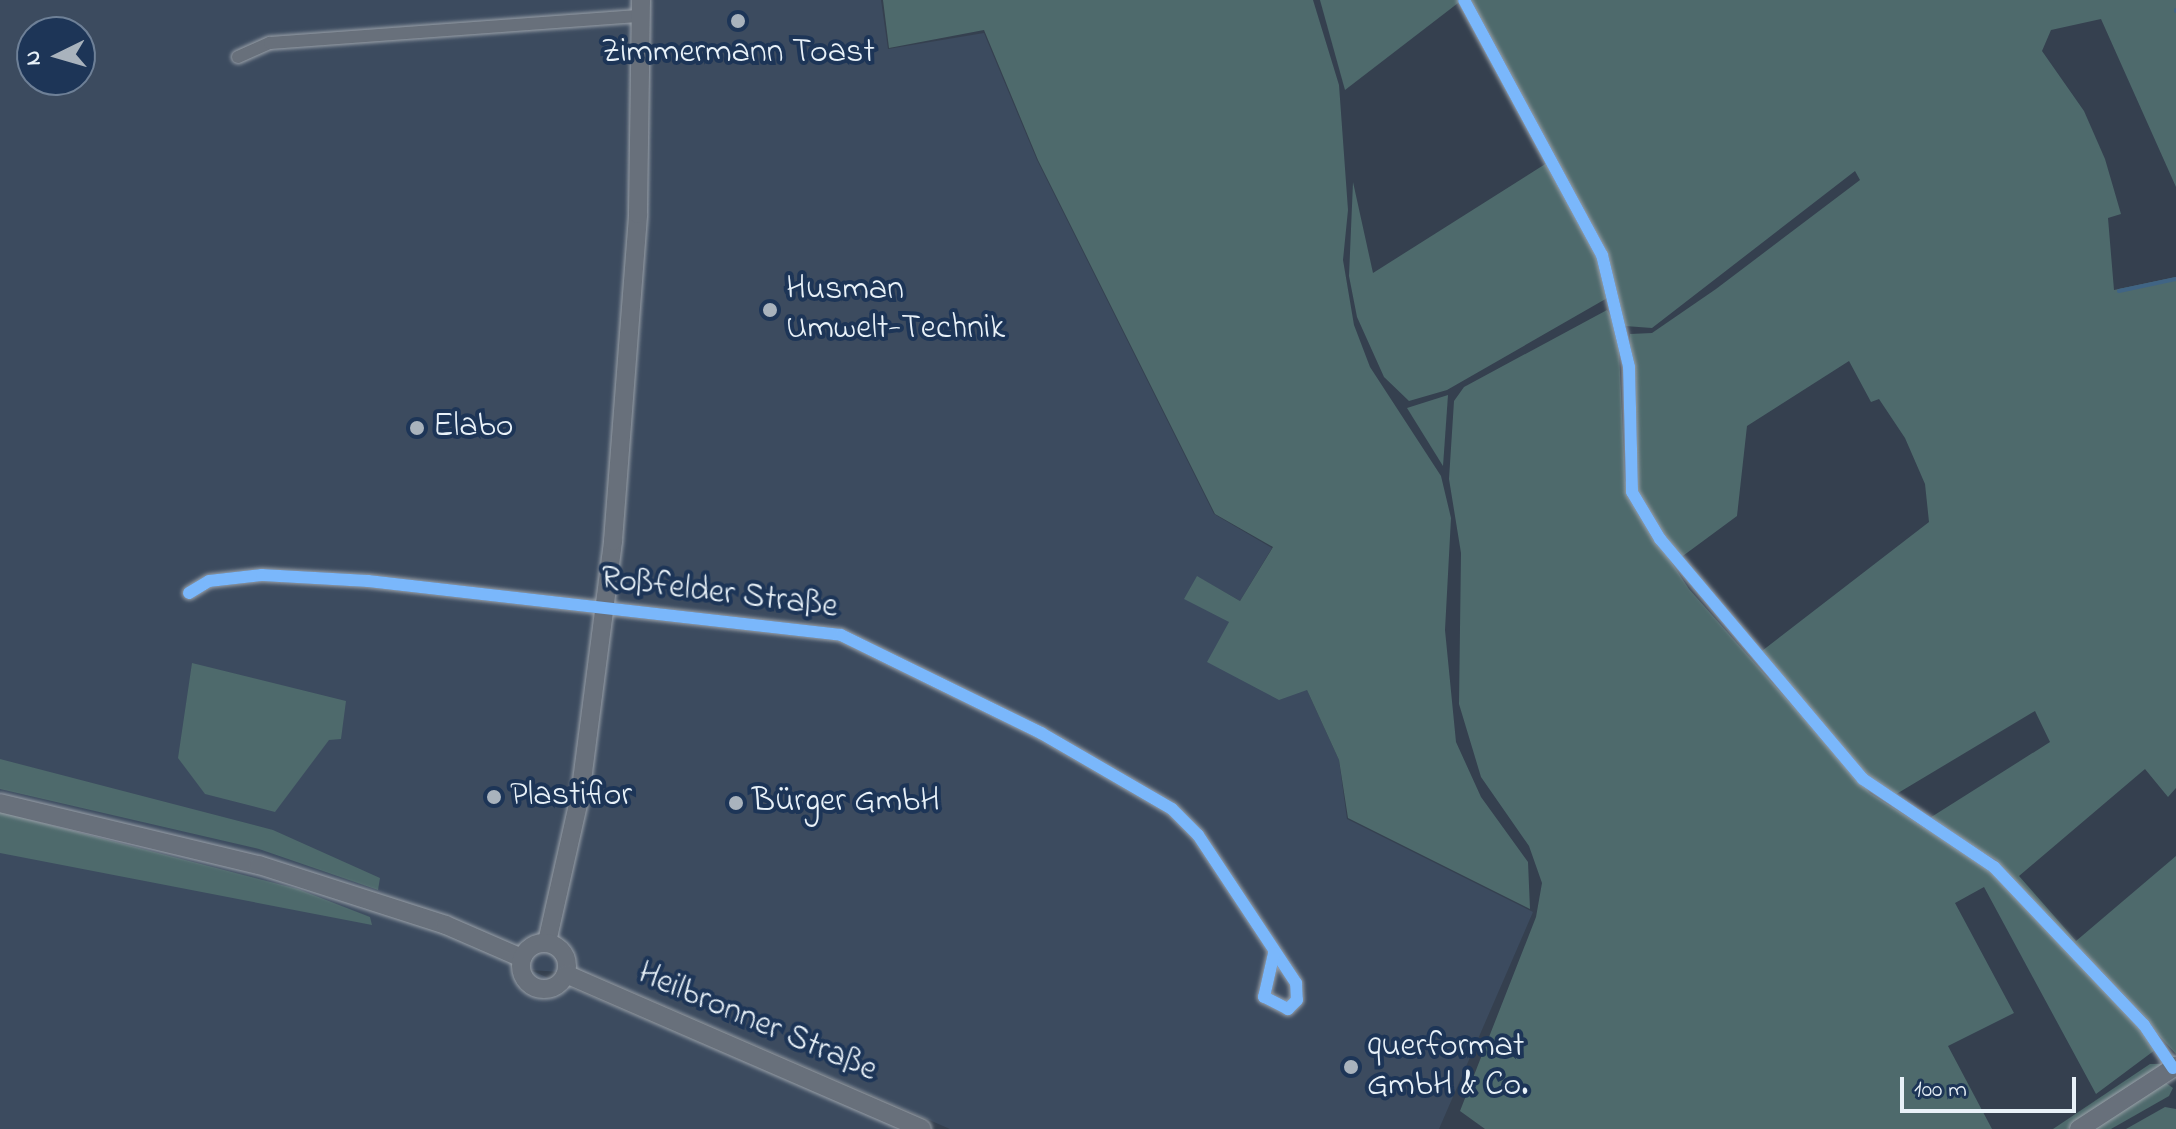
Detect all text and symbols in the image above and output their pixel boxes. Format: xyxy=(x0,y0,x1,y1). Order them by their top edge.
marker: Zimmermann Toast xyxy=(729,12,747,30)
north arrow xyxy=(16,16,96,96)
place label: Zimmermann Toast xyxy=(601,34,875,74)
text: N xyxy=(17,49,51,67)
place label: Husman Umwelt-Technik xyxy=(786,270,1005,350)
marker: Husman Umwelt-Technik xyxy=(761,301,779,319)
place label: Elabo xyxy=(433,408,513,448)
marker: Elabo xyxy=(408,419,426,437)
street label: Roßfelder Straße xyxy=(598,559,840,629)
place label: Plastiflor xyxy=(510,777,632,817)
place label: Bürger GmbH xyxy=(752,783,940,823)
marker: Plastiflor xyxy=(485,788,503,806)
marker: Bürger GmbH xyxy=(727,794,745,812)
street label: Heilbronner Straße xyxy=(631,954,883,1092)
place label: querformat GmbH & Co. xyxy=(1367,1027,1528,1106)
marker: querformat GmbH & Co. xyxy=(1342,1058,1360,1076)
scale bar xyxy=(1904,1061,2080,1111)
text: 100 m xyxy=(1914,1073,1967,1108)

